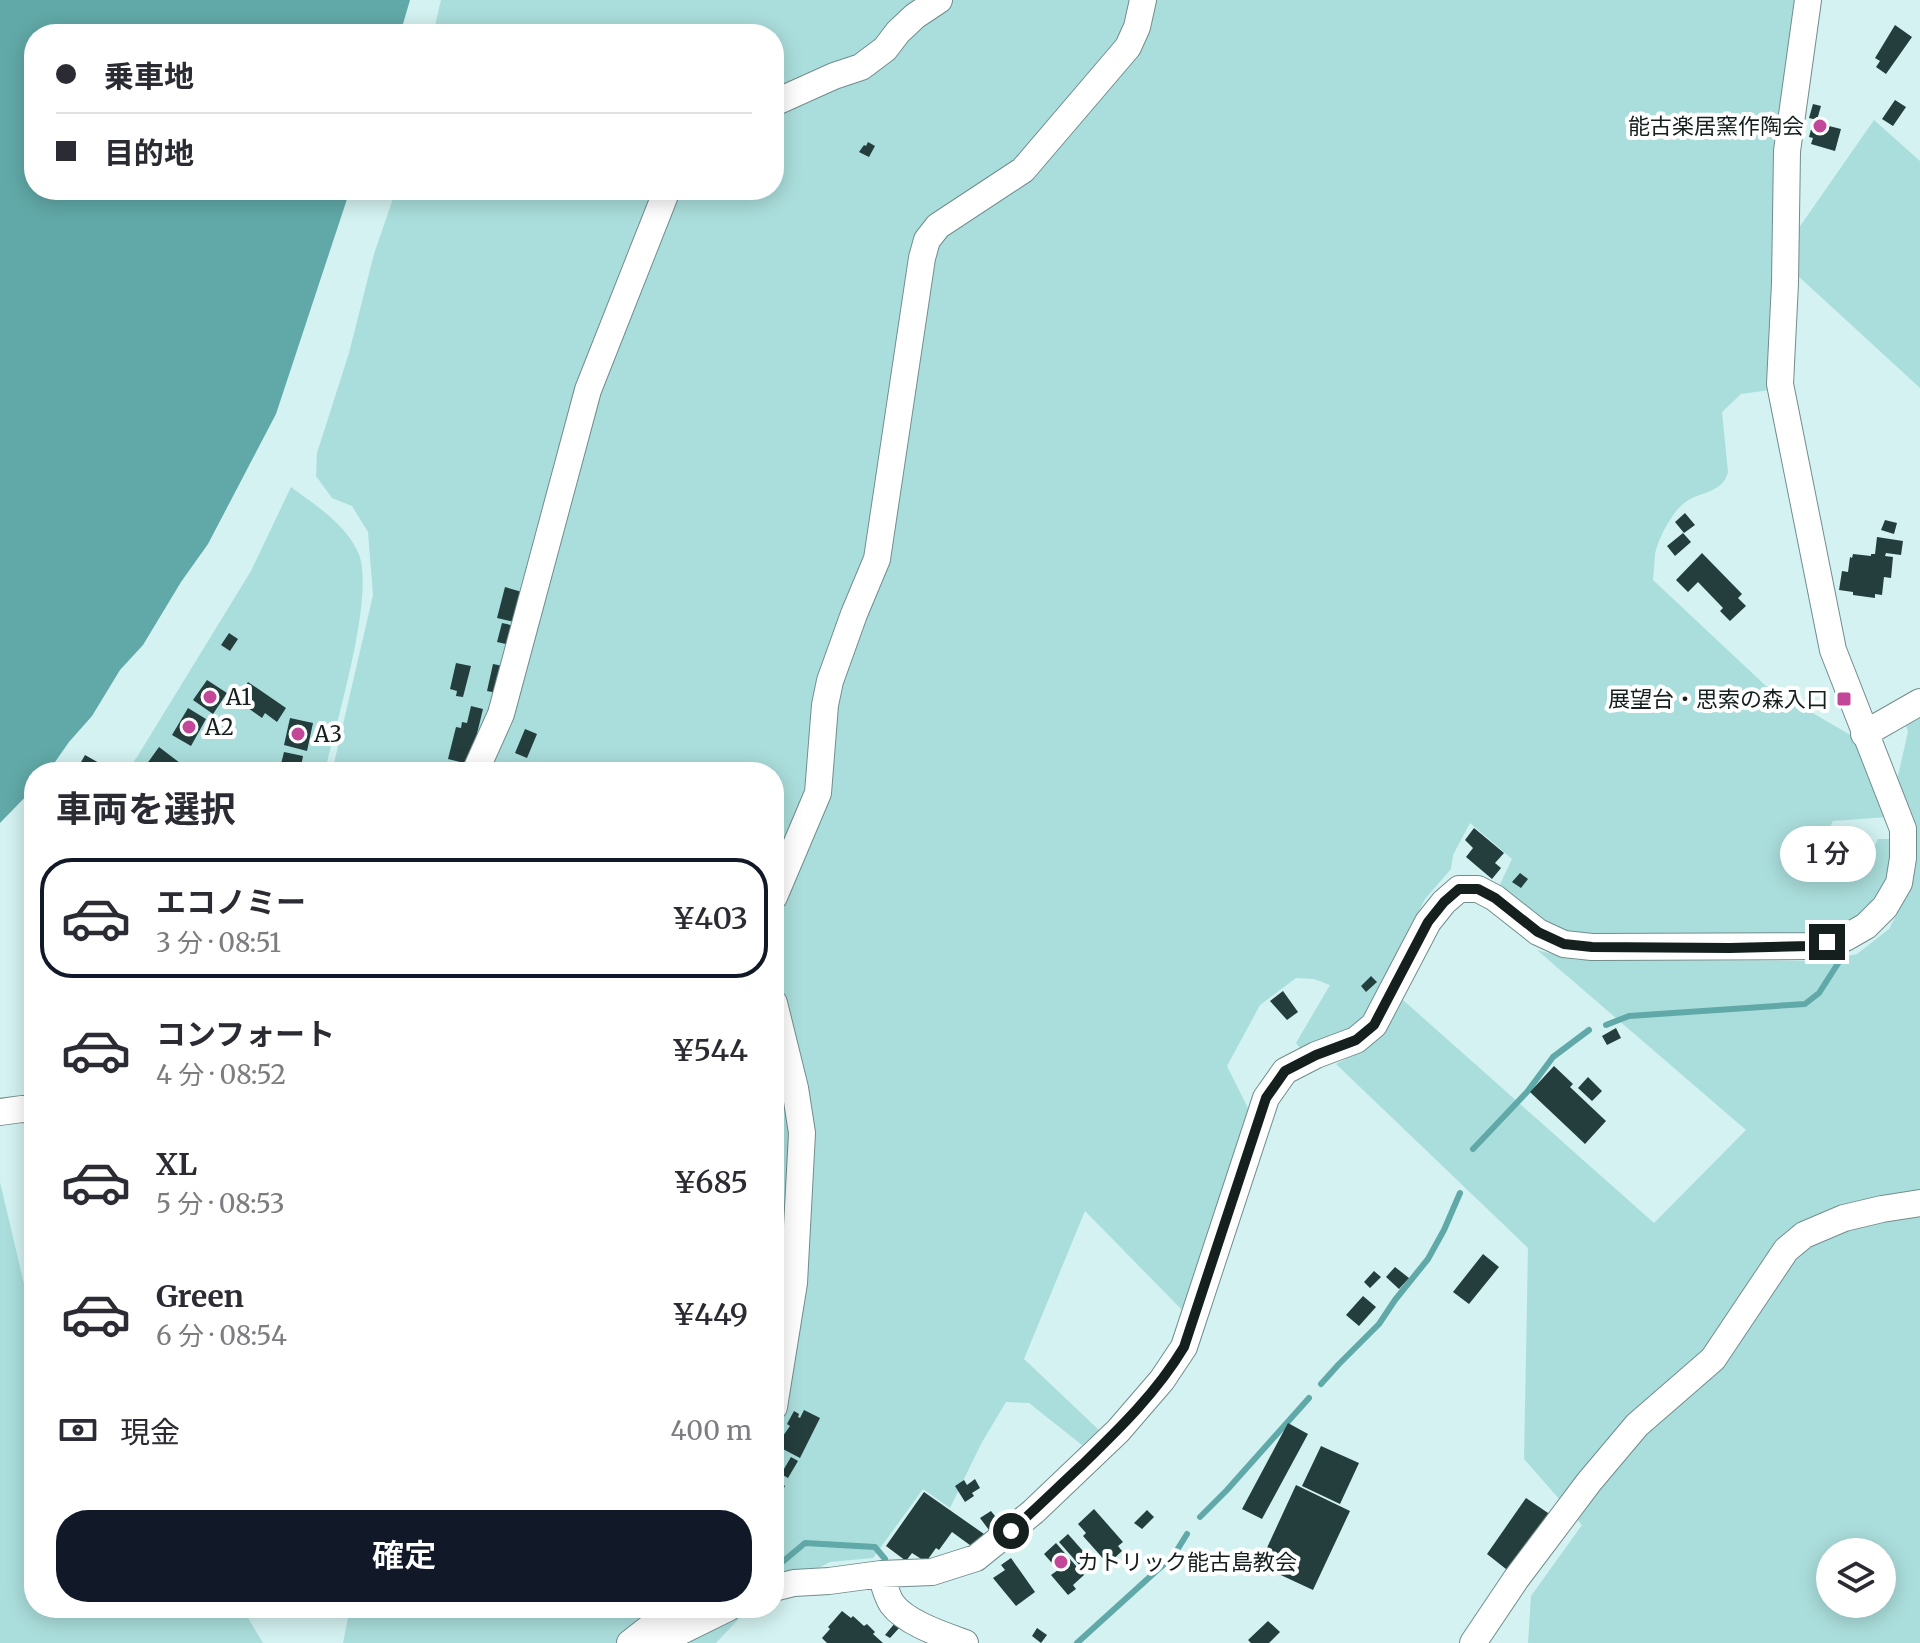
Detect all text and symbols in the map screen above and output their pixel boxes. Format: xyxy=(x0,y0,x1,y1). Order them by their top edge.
text: 乗車地 xyxy=(104,57,194,95)
place label: 能古楽居窯作陶会 xyxy=(1628,112,1804,140)
marker: 能古楽居窯作陶会 xyxy=(1811,117,1829,135)
text: 目的地 xyxy=(104,134,194,172)
place label: A1 xyxy=(225,683,251,711)
place label: 展望台・思索の森入口 xyxy=(1608,685,1828,713)
marker: A1 xyxy=(201,688,219,706)
marker: 展望台・思索の森入口 xyxy=(1835,690,1853,708)
place label: A2 xyxy=(204,713,234,741)
marker: A2 xyxy=(180,718,198,736)
place label: A3 xyxy=(313,720,342,748)
marker: A3 xyxy=(289,725,307,743)
text: 車両を選択 xyxy=(56,787,236,832)
callout: 1 分 xyxy=(1779,826,1875,882)
text: 1 分 xyxy=(1806,837,1850,870)
icon: car xyxy=(60,882,132,954)
text: エコノミー xyxy=(156,883,306,921)
text: ¥403 xyxy=(672,899,748,937)
route end xyxy=(1809,924,1845,960)
text: 3 分 · 08:51 xyxy=(156,926,281,959)
icon: car xyxy=(60,1014,132,1086)
text: コンフォート xyxy=(156,1015,335,1053)
text: ¥544 xyxy=(672,1031,748,1069)
text: 4 分 · 08:52 xyxy=(156,1058,286,1091)
text: XL xyxy=(156,1145,197,1183)
icon: car xyxy=(60,1146,132,1218)
text: ¥685 xyxy=(673,1163,748,1201)
text: 5 分 · 08:53 xyxy=(156,1187,285,1220)
text: Green xyxy=(156,1277,244,1315)
icon: car xyxy=(60,1278,132,1350)
text: ¥449 xyxy=(672,1295,748,1333)
text: 6 分 · 08:54 xyxy=(156,1319,287,1352)
icon: cash xyxy=(56,1408,100,1452)
text: 現金 xyxy=(120,1413,180,1451)
text: 400 m xyxy=(671,1414,752,1447)
button: 確定 xyxy=(56,1510,752,1602)
route start xyxy=(993,1513,1029,1549)
map controls xyxy=(1816,1538,1896,1618)
button: layers xyxy=(1816,1538,1896,1618)
place label: カトリック能古島教会 xyxy=(1077,1548,1297,1576)
marker: カトリック能古島教会 xyxy=(1052,1553,1070,1571)

